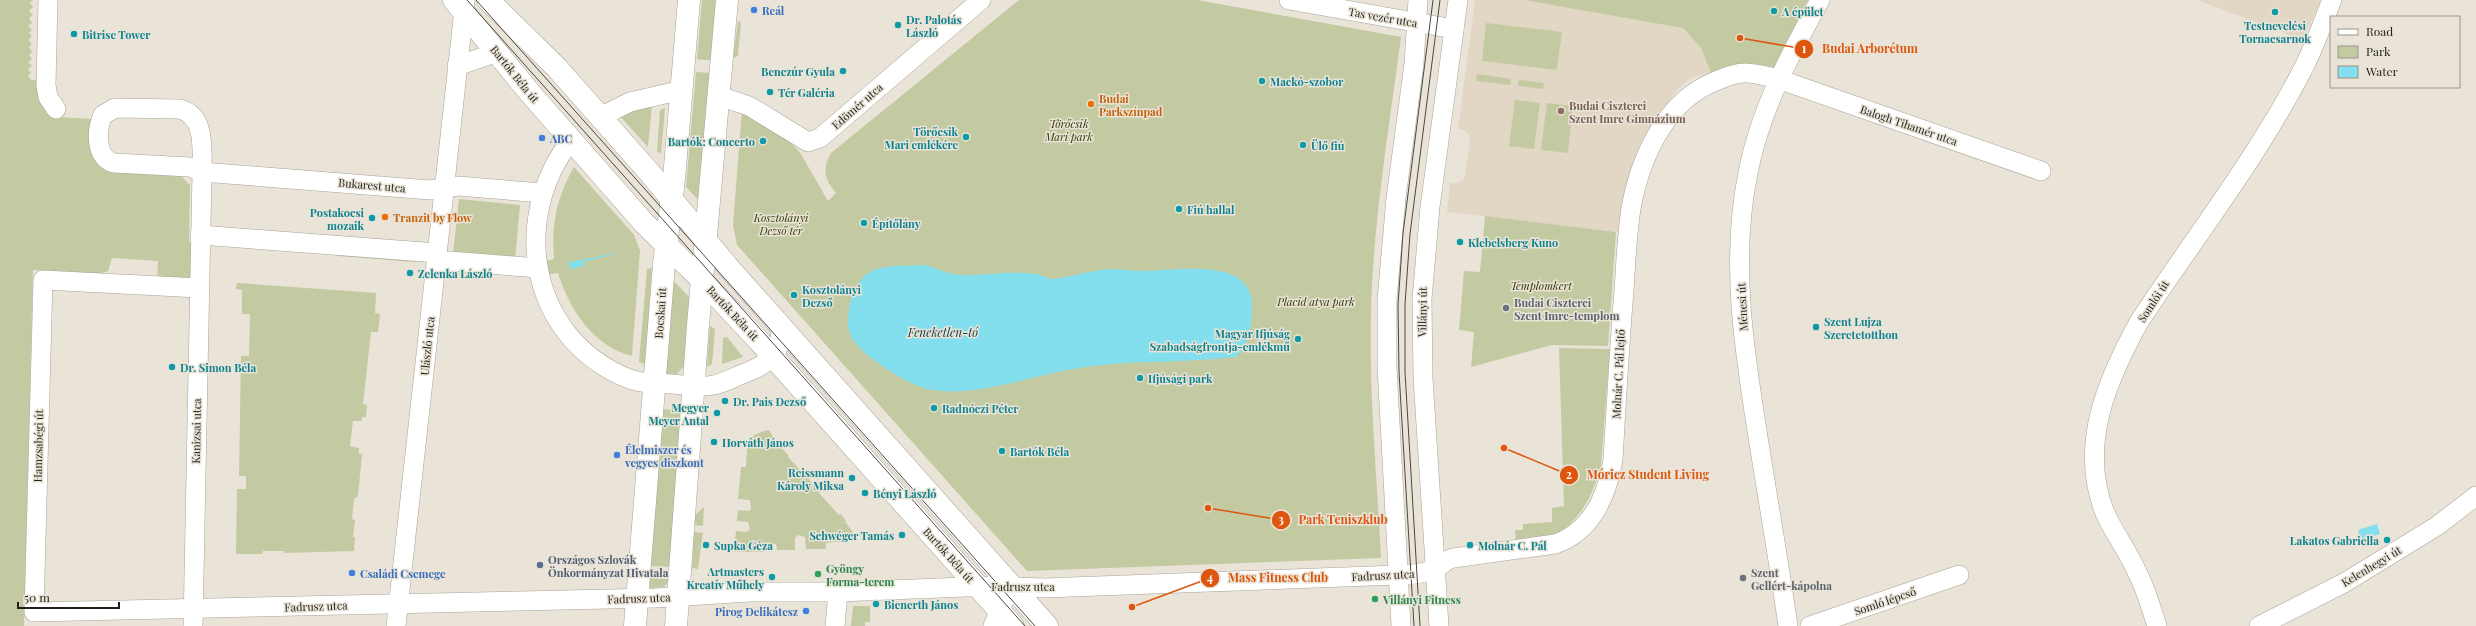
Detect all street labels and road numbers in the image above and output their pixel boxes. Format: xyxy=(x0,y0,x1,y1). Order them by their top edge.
street label: Tas vezér utca xyxy=(1347,4,1419,31)
street label: Bartók Béla út xyxy=(487,42,543,106)
street label: Edömér utca xyxy=(828,79,886,132)
street label: Balogh Tihamér utca xyxy=(1858,101,1960,149)
street label: Bukarest utca xyxy=(338,175,407,195)
street label: Somlói út xyxy=(2134,277,2172,325)
street label: Bartók Béla út xyxy=(704,282,762,344)
street label: Ménesi út xyxy=(1733,282,1751,331)
street label: Bocskai út xyxy=(651,287,669,339)
street label: Villányi út xyxy=(1414,287,1430,338)
street label: Ulászló utca xyxy=(416,315,438,376)
street label: Molnár C. Pál lejtő xyxy=(1608,329,1628,419)
street label: Kanizsai utca xyxy=(188,398,204,464)
street label: Hamzsabégi út xyxy=(30,409,46,483)
street label: Bartók Béla út xyxy=(920,524,978,586)
street label: Kelenhegyi út xyxy=(2338,542,2404,590)
street label: Fadrusz utca xyxy=(1351,566,1415,584)
street label: Fadrusz utca xyxy=(991,579,1055,594)
street label: Somló lépcső xyxy=(1852,583,1918,619)
street label: Fadrusz utca xyxy=(607,589,671,607)
street label: Fadrusz utca xyxy=(284,597,348,615)

